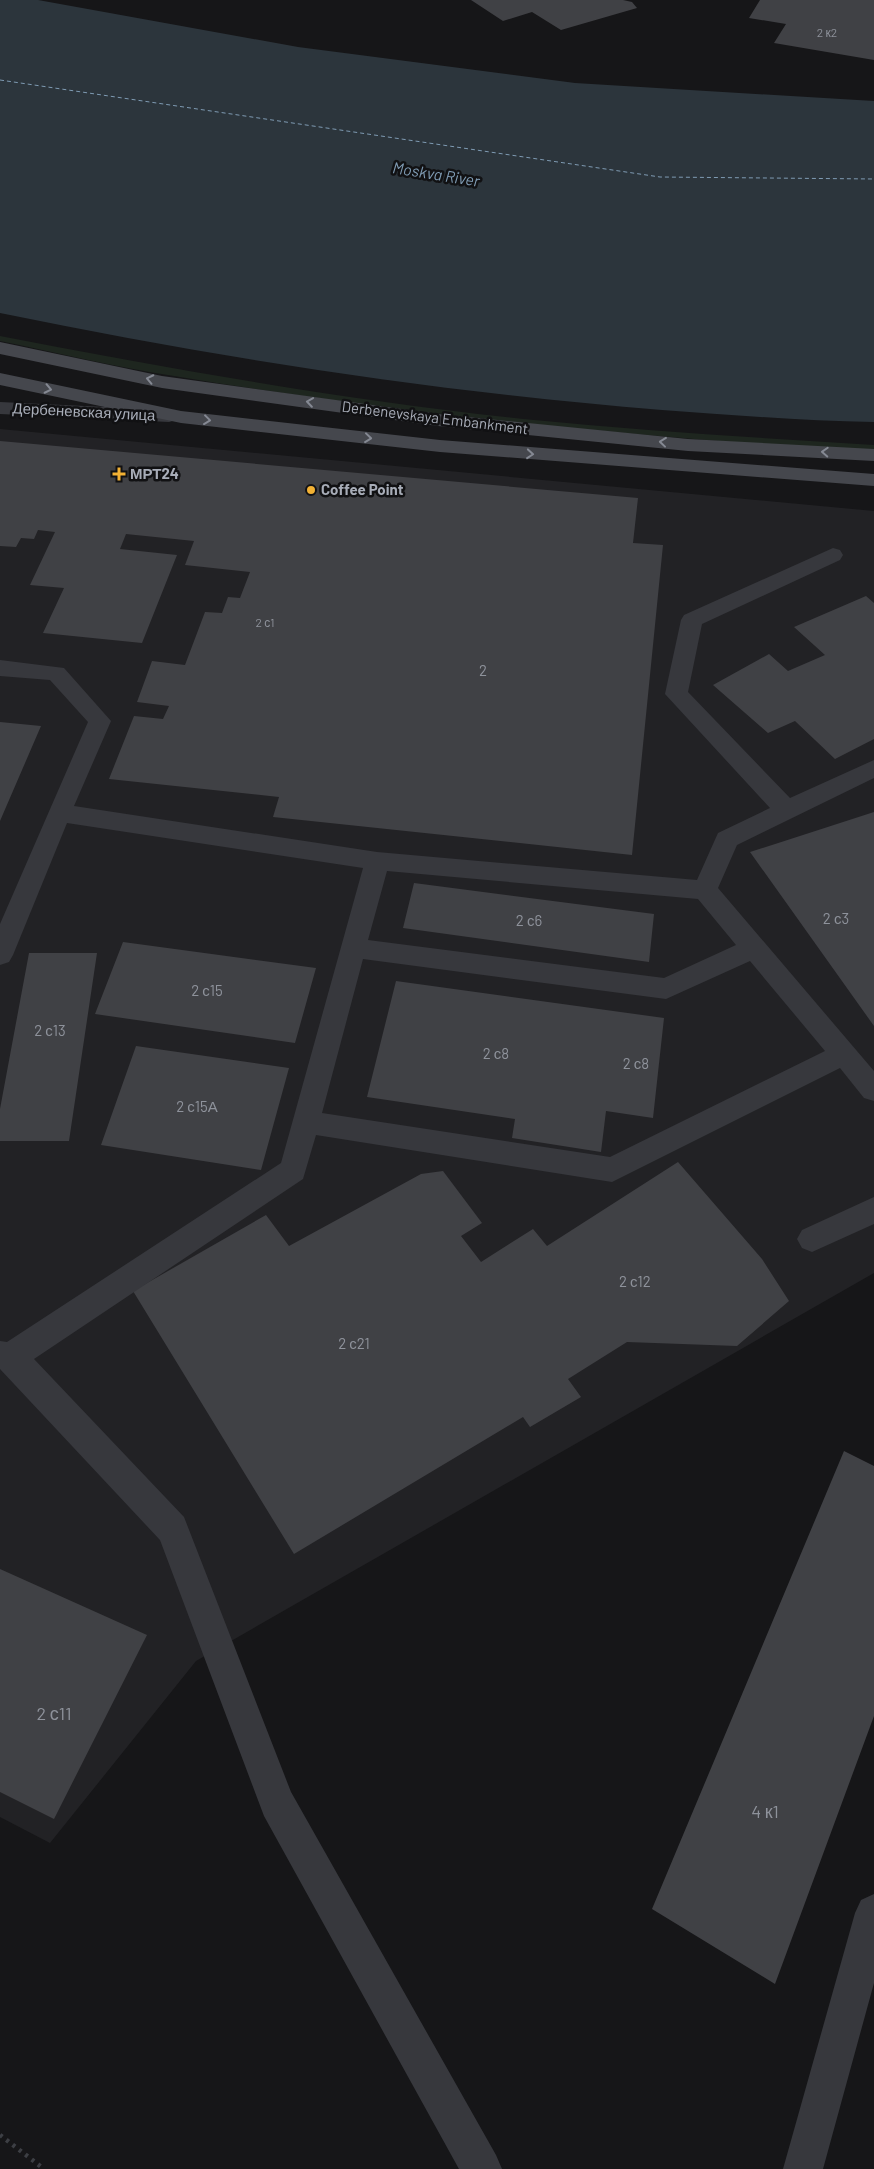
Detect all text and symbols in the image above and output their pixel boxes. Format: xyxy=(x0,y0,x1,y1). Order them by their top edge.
house number: 2 к2 xyxy=(817,25,837,39)
water label: Moskva River xyxy=(391,157,482,190)
one-way arrow xyxy=(145,374,154,385)
one-way arrow xyxy=(43,383,52,394)
one-way arrow xyxy=(306,397,314,408)
street label: Derbenevskaya Embankment xyxy=(341,397,529,437)
street label: Дербеневская улица xyxy=(12,398,157,424)
one-way arrow xyxy=(203,414,211,425)
one-way arrow xyxy=(365,432,373,443)
one-way arrow xyxy=(659,437,667,448)
one-way arrow xyxy=(821,447,829,458)
one-way arrow xyxy=(527,448,535,459)
place label: МРТ24 xyxy=(130,464,179,482)
marker: МРТ24 xyxy=(112,467,126,481)
place label: Coffee Point xyxy=(321,480,404,498)
marker: Coffee Point xyxy=(305,484,317,496)
house number: 2 с1 xyxy=(255,615,275,629)
house number: 2 xyxy=(479,661,487,679)
house number: 2 с3 xyxy=(823,909,849,927)
house number: 2 с6 xyxy=(516,911,542,929)
house number: 2 с15 xyxy=(191,981,223,999)
house number: 2 с13 xyxy=(34,1021,66,1039)
house number: 2 с8 xyxy=(483,1044,509,1062)
house number: 2 с8 xyxy=(623,1054,649,1072)
house number: 2 с15А xyxy=(176,1097,218,1115)
house number: 2 с12 xyxy=(619,1272,651,1290)
house number: 2 с21 xyxy=(338,1334,370,1352)
house number: 2 с11 xyxy=(37,1702,71,1724)
house number: 4 к1 xyxy=(751,1800,779,1822)

